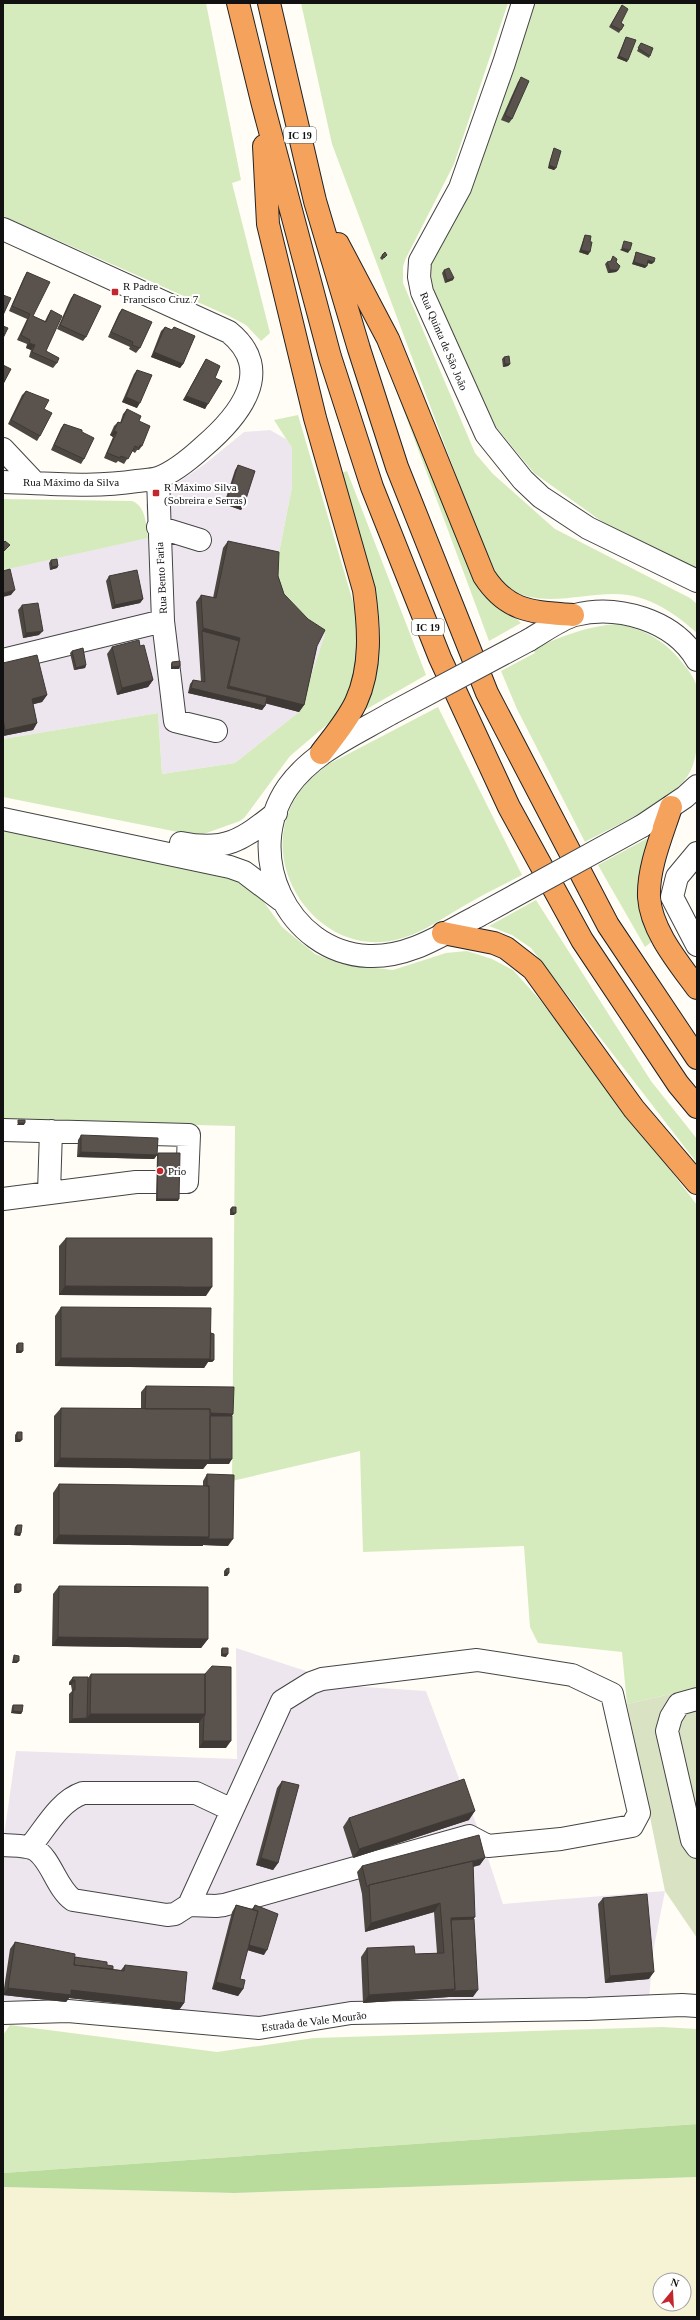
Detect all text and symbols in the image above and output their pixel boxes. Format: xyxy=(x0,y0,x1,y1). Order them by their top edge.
road number: IC 19 xyxy=(284,127,316,143)
place label: R Padre Francisco Cruz 7 xyxy=(123,280,199,305)
marker: R Padre Francisco Cruz 7 xyxy=(110,287,120,297)
street label: Rua Quinta de São João xyxy=(418,290,470,392)
street label: Rua Máximo da Silva xyxy=(23,476,119,488)
place label: R Máximo Silva (Sobreira e Serras) xyxy=(164,481,247,507)
marker: R Máximo Silva (Sobreira e Serras) xyxy=(151,488,161,498)
street label: Rua Bento Faria xyxy=(153,542,169,614)
road number: IC 19 xyxy=(412,619,444,635)
place label: Prio xyxy=(168,1165,187,1177)
marker: Prio xyxy=(155,1166,165,1176)
street label: Estrada de Vale Mourão xyxy=(261,2009,368,2033)
north arrow xyxy=(652,2272,692,2312)
text: N xyxy=(669,2276,681,2289)

